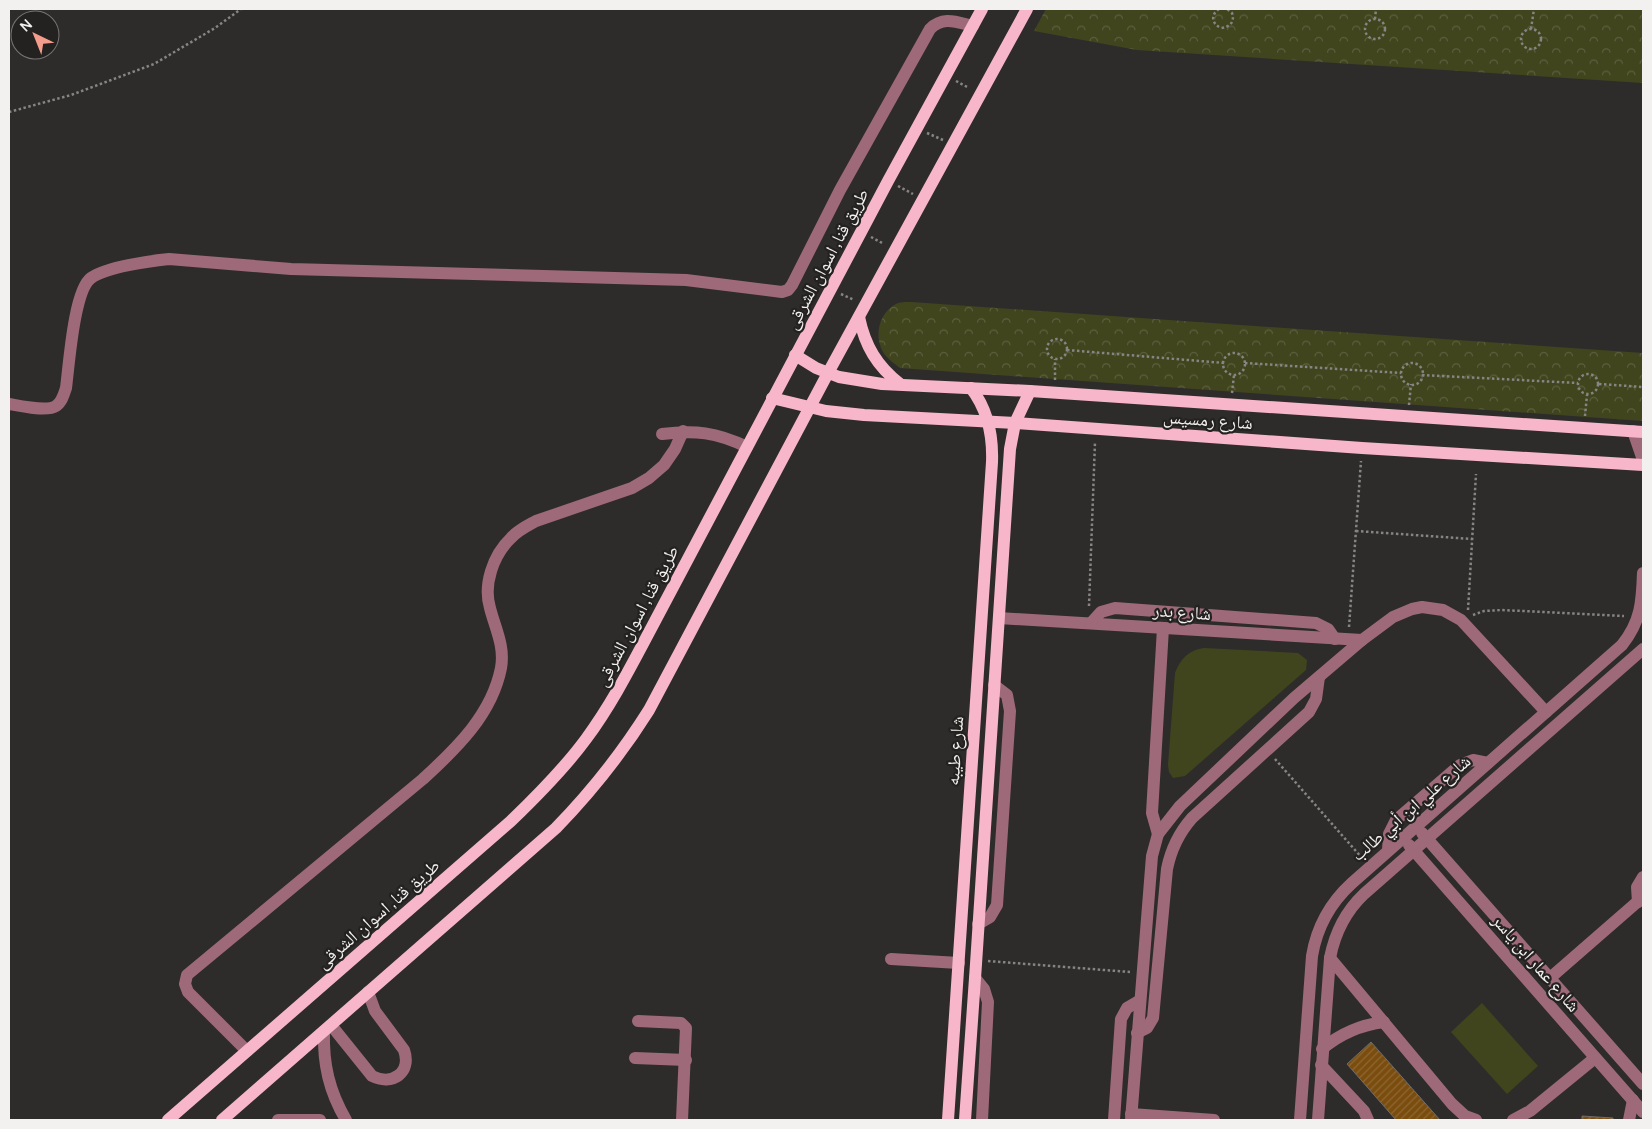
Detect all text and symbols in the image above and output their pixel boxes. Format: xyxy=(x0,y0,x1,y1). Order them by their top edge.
north arrow xyxy=(10,10,60,60)
text: N xyxy=(16,15,36,36)
street label: طريق قنا, اسوان الشرقى xyxy=(779,184,873,333)
street label: شارع رمسيس xyxy=(1162,404,1254,434)
street label: طريق قنا, اسوان الشرقى xyxy=(589,541,683,690)
street label: شارع بدر xyxy=(1151,597,1212,625)
street label: شارع طيبه xyxy=(940,715,968,786)
street label: شارع علي ابن أبي طالب xyxy=(1346,749,1477,868)
street label: طريق قنا, اسوان الشرقى xyxy=(310,853,444,974)
street label: شارع عمار ابن ياسر xyxy=(1487,907,1586,1017)

